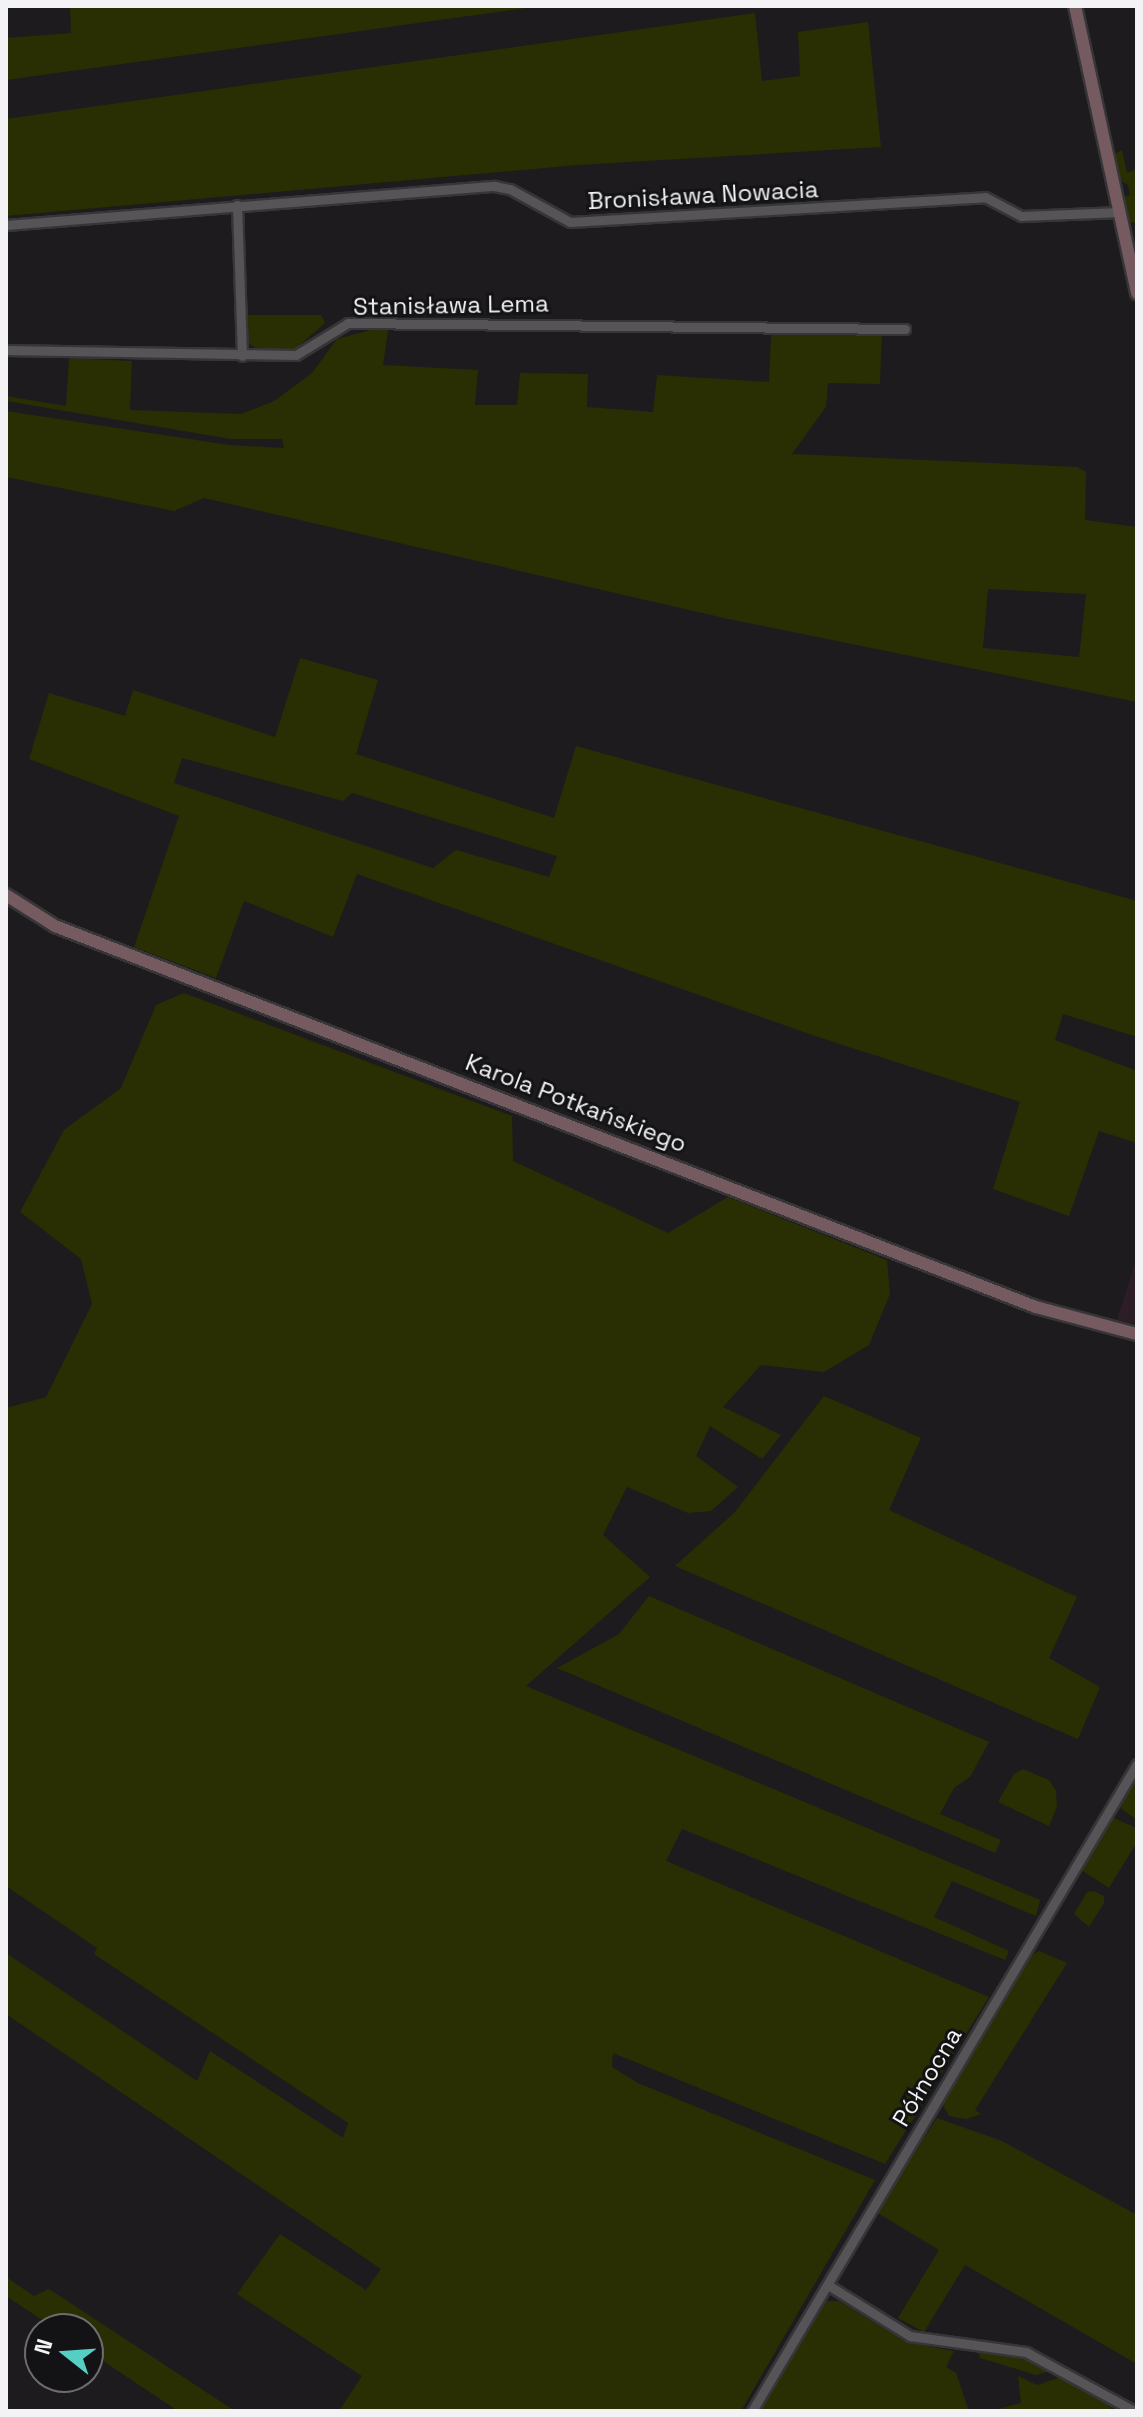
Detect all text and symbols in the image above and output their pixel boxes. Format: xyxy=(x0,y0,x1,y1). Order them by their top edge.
street label: Bronisława Nowacia xyxy=(587,175,819,215)
street label: Stanisława Lema xyxy=(353,289,549,321)
street label: Karola Potkańskiego xyxy=(462,1048,690,1158)
street label: Północna xyxy=(886,2022,968,2132)
north arrow xyxy=(24,2313,104,2393)
text: N xyxy=(27,2335,59,2358)

